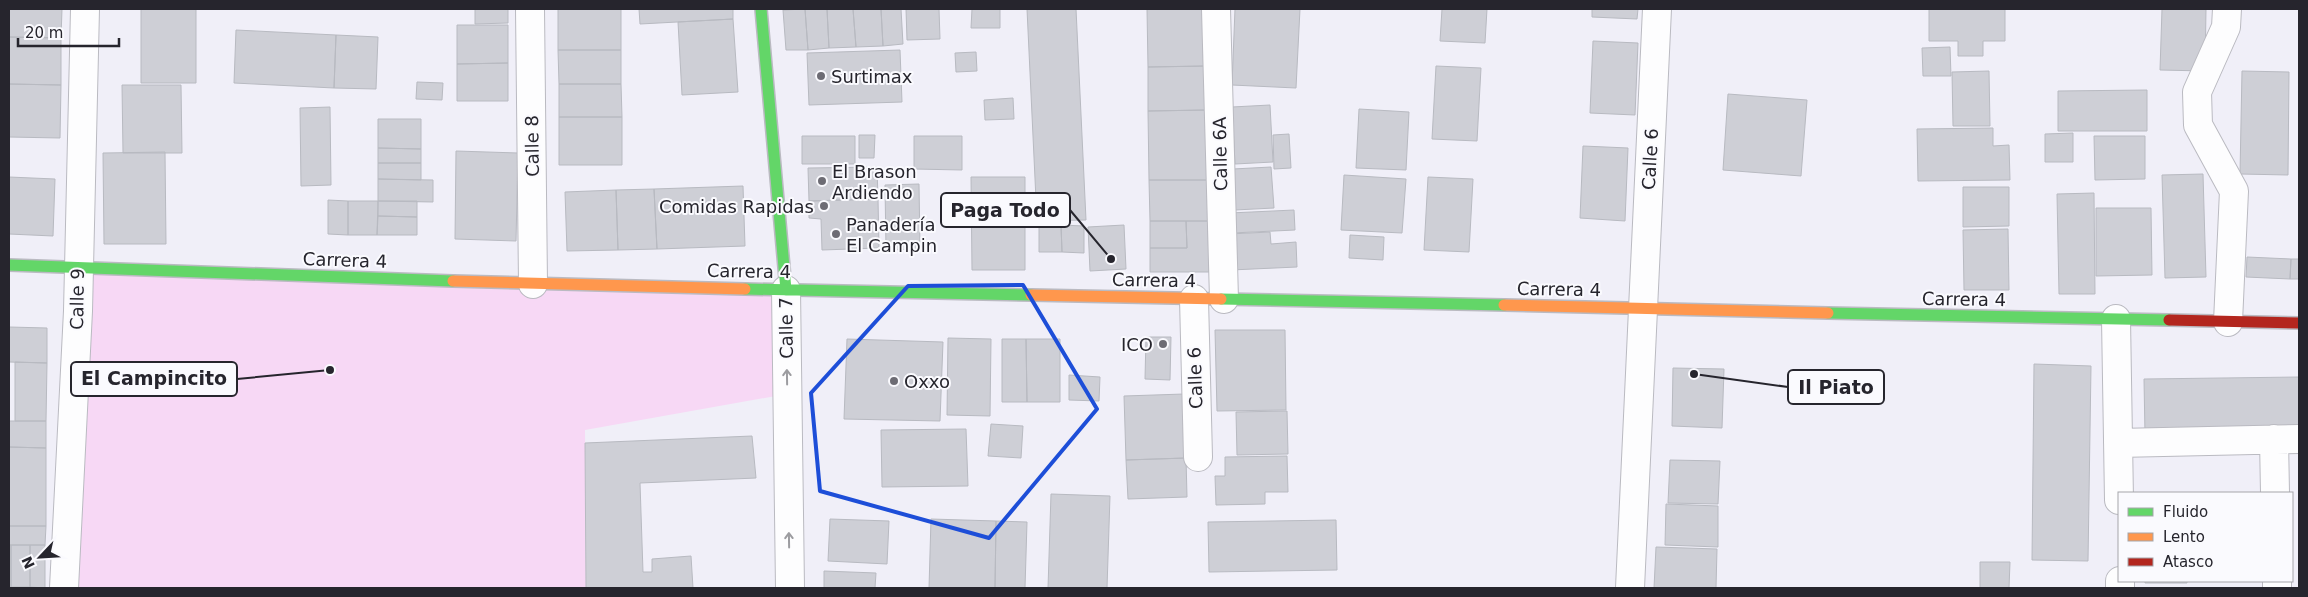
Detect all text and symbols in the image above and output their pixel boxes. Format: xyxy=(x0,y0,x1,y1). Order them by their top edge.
scale bar xyxy=(18,15,119,47)
text: 20 m xyxy=(25,24,63,42)
place label: Surtimax xyxy=(831,66,913,87)
marker: Surtimax xyxy=(815,70,827,82)
street label: Calle 8 xyxy=(521,115,543,177)
street label: Calle 6A xyxy=(1209,116,1231,191)
street label: Calle 6 xyxy=(1638,128,1662,190)
place label: El Brason Ardiendo xyxy=(832,161,917,203)
marker: El Brason Ardiendo xyxy=(816,175,828,187)
callout: Paga Todo xyxy=(941,193,1070,227)
place label: Comidas Rapidas xyxy=(659,196,814,217)
text: Paga Todo xyxy=(950,199,1060,221)
marker: Comidas Rapidas xyxy=(818,200,830,212)
place label: Panadería El Campin xyxy=(846,214,937,256)
marker: Panadería El Campin xyxy=(830,228,842,240)
street label: Carrera 4 xyxy=(302,248,388,272)
street label: Carrera 4 xyxy=(707,260,791,282)
street label: Calle 9 xyxy=(66,268,88,330)
street label: Carrera 4 xyxy=(1112,269,1196,291)
street label: Carrera 4 xyxy=(1517,278,1601,300)
street label: Carrera 4 xyxy=(1922,288,2006,310)
street label: Calle 7 xyxy=(775,297,797,359)
place label: ICO xyxy=(1121,334,1153,355)
marker: ICO xyxy=(1157,338,1169,350)
street label: Calle 6 xyxy=(1183,347,1207,409)
callout: El Campincito xyxy=(71,362,237,396)
text: El Campincito xyxy=(81,367,227,389)
one-way arrow xyxy=(782,369,792,386)
callout: Il Piato xyxy=(1788,370,1884,404)
place label: Oxxo xyxy=(904,371,950,392)
marker: Oxxo xyxy=(888,375,900,387)
text: Il Piato xyxy=(1798,376,1874,398)
legend xyxy=(2118,492,2293,582)
text: Fluido xyxy=(2163,503,2208,521)
text: Lento xyxy=(2163,528,2205,546)
north arrow xyxy=(15,532,65,582)
one-way arrow xyxy=(785,532,794,548)
text: Atasco xyxy=(2163,553,2213,571)
text: N xyxy=(18,554,38,571)

